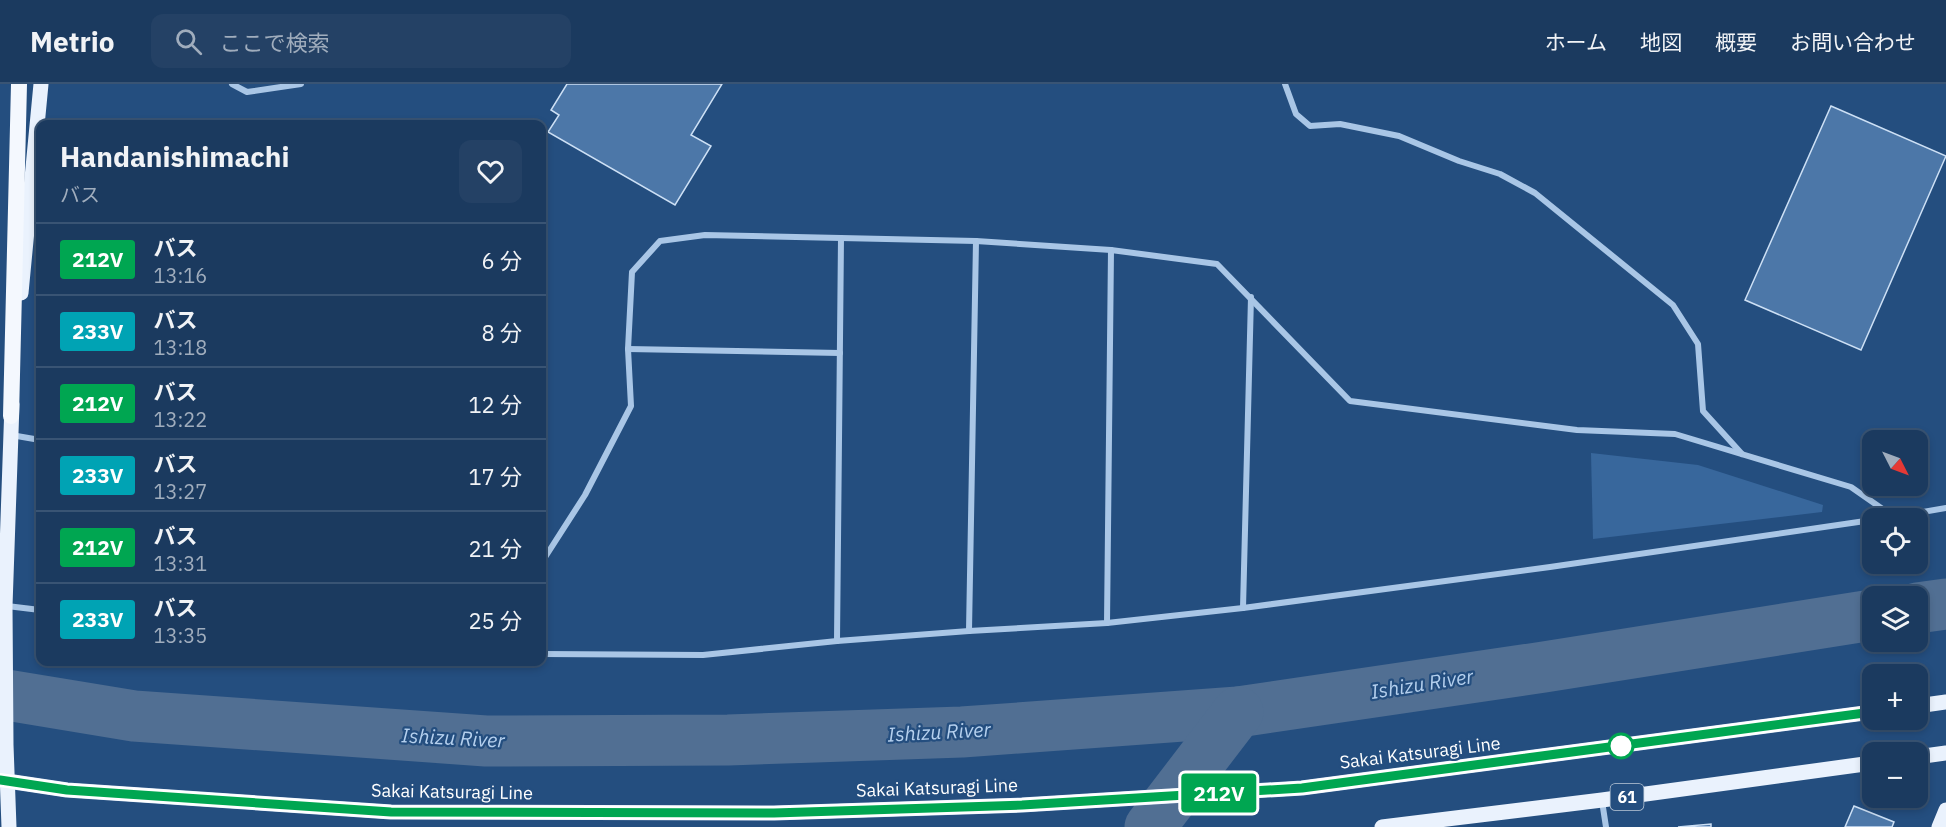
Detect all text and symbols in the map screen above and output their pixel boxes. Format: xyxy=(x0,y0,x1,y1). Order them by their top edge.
search box xyxy=(151,14,571,68)
text: Metrio xyxy=(30,23,115,60)
icon: search xyxy=(172,25,205,58)
text: ここで検索 xyxy=(220,28,330,57)
text: ホーム xyxy=(1545,28,1607,56)
text: 地図 xyxy=(1640,28,1682,56)
text: 概要 xyxy=(1715,28,1757,56)
text: お問い合わせ xyxy=(1790,28,1916,56)
text: Handanishimachi xyxy=(60,138,290,175)
button: heart xyxy=(459,140,522,203)
text: バス xyxy=(60,181,100,208)
text: バス xyxy=(153,233,197,262)
text: 212V xyxy=(72,245,123,273)
text: 6 分 xyxy=(482,246,522,275)
text: 13:16 xyxy=(153,262,207,289)
text: バス xyxy=(153,305,197,334)
text: 233V xyxy=(72,317,123,345)
text: 8 分 xyxy=(482,318,522,347)
text: 13:18 xyxy=(153,334,207,361)
text: バス xyxy=(153,377,197,406)
text: 212V xyxy=(72,389,123,417)
text: 12 分 xyxy=(468,390,522,419)
text: 13:22 xyxy=(153,406,207,433)
north arrow xyxy=(1862,430,1928,496)
map controls xyxy=(1862,430,1928,808)
text: バス xyxy=(153,449,197,478)
text: 233V xyxy=(72,461,123,489)
text: 17 分 xyxy=(468,462,522,491)
text: 13:27 xyxy=(153,478,207,505)
button: locate xyxy=(1862,508,1928,574)
text: バス xyxy=(153,521,197,550)
text: 212V xyxy=(72,533,123,561)
text: 21 分 xyxy=(468,534,522,563)
text: 13:31 xyxy=(153,550,207,577)
button: layers xyxy=(1862,586,1928,652)
text: バス xyxy=(153,593,197,622)
text: 233V xyxy=(72,605,123,633)
text: 25 分 xyxy=(468,606,522,635)
text: 13:35 xyxy=(153,622,207,649)
water label: Ishizu River xyxy=(1369,662,1476,705)
button: + xyxy=(1862,664,1928,730)
water label: Ishizu River xyxy=(887,715,992,748)
water label: Ishizu River xyxy=(401,721,506,754)
street label: Sakai Katsuragi Line xyxy=(1338,731,1502,774)
unlabelled marker xyxy=(1608,733,1634,759)
button: − xyxy=(1862,742,1928,808)
street label: Sakai Katsuragi Line xyxy=(856,773,1018,802)
line badge: 212V xyxy=(1177,774,1261,812)
street label: Sakai Katsuragi Line xyxy=(371,779,533,804)
text: 212V xyxy=(1193,779,1245,807)
road number: 61 xyxy=(1610,784,1644,810)

